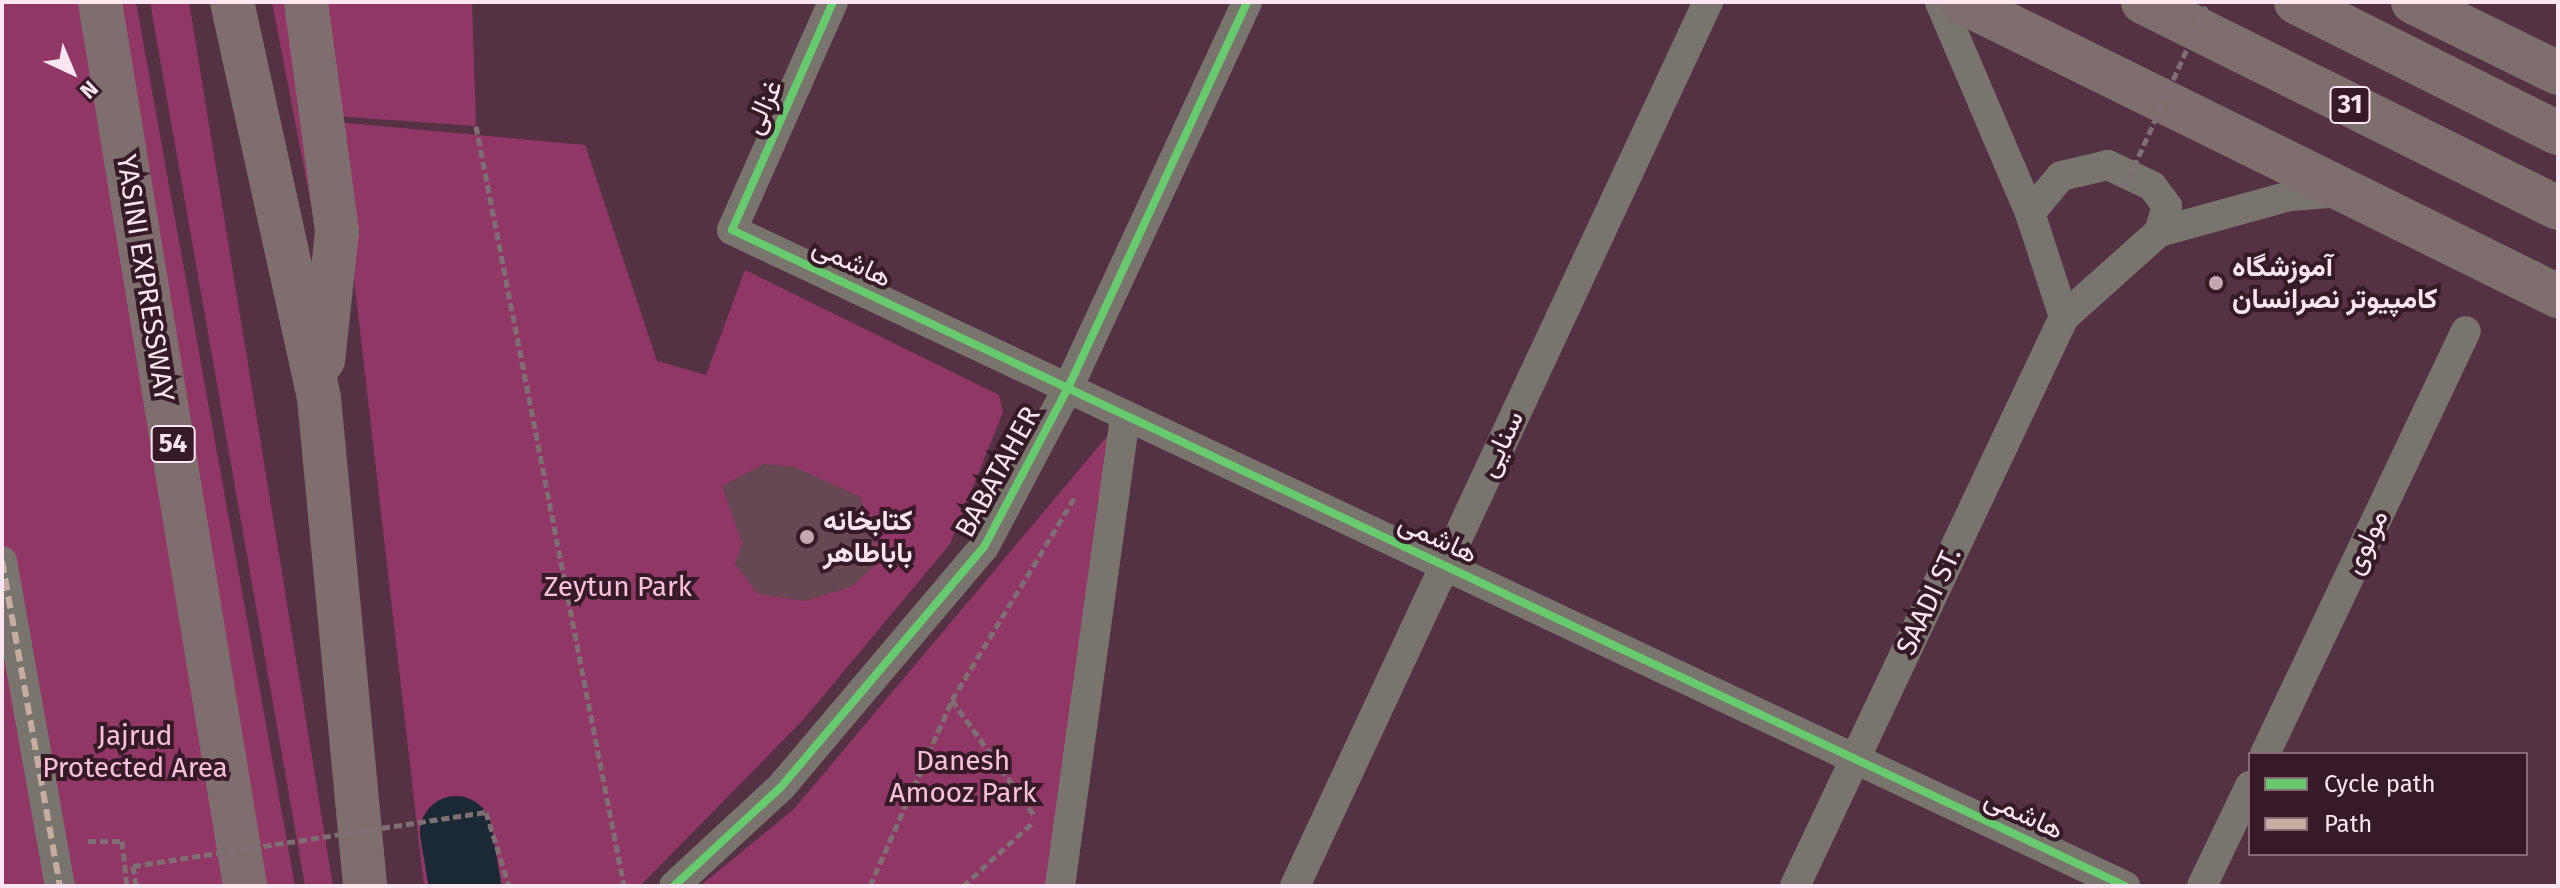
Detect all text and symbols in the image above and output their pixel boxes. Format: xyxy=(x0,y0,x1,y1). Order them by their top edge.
north arrow xyxy=(32,32,112,112)
street label: غزالی xyxy=(736,74,790,140)
text: N xyxy=(74,75,104,104)
road number: 31 xyxy=(2328,83,2372,127)
street label: YASINI EXPRESSWAY xyxy=(109,152,181,404)
street label: هاشمی xyxy=(807,229,897,295)
place label: آموزشگاه کامپیوتر نصرانسان xyxy=(2232,250,2437,316)
marker: آموزشگاه کامپیوتر نصرانسان xyxy=(2207,274,2225,292)
street label: BABATAHER xyxy=(948,401,1048,543)
street label: سنایی xyxy=(1471,405,1531,483)
road number: 54 xyxy=(149,422,197,466)
place label: کتابخانه باباطاهر xyxy=(823,504,913,570)
street label: مولوی xyxy=(2336,504,2396,580)
street label: هاشمی xyxy=(1393,505,1483,571)
marker: کتابخانه باباطاهر xyxy=(798,528,816,546)
street label: SAADI ST. xyxy=(1889,542,1969,660)
park label: Zeytun Park xyxy=(544,570,692,604)
park label: Jajrud Protected Area xyxy=(42,719,228,785)
park label: Danesh Amooz Park xyxy=(889,744,1037,810)
legend xyxy=(2248,752,2528,856)
text: Cycle path xyxy=(2324,770,2436,798)
street label: هاشمی xyxy=(1979,781,2069,847)
text: Path xyxy=(2324,810,2372,838)

